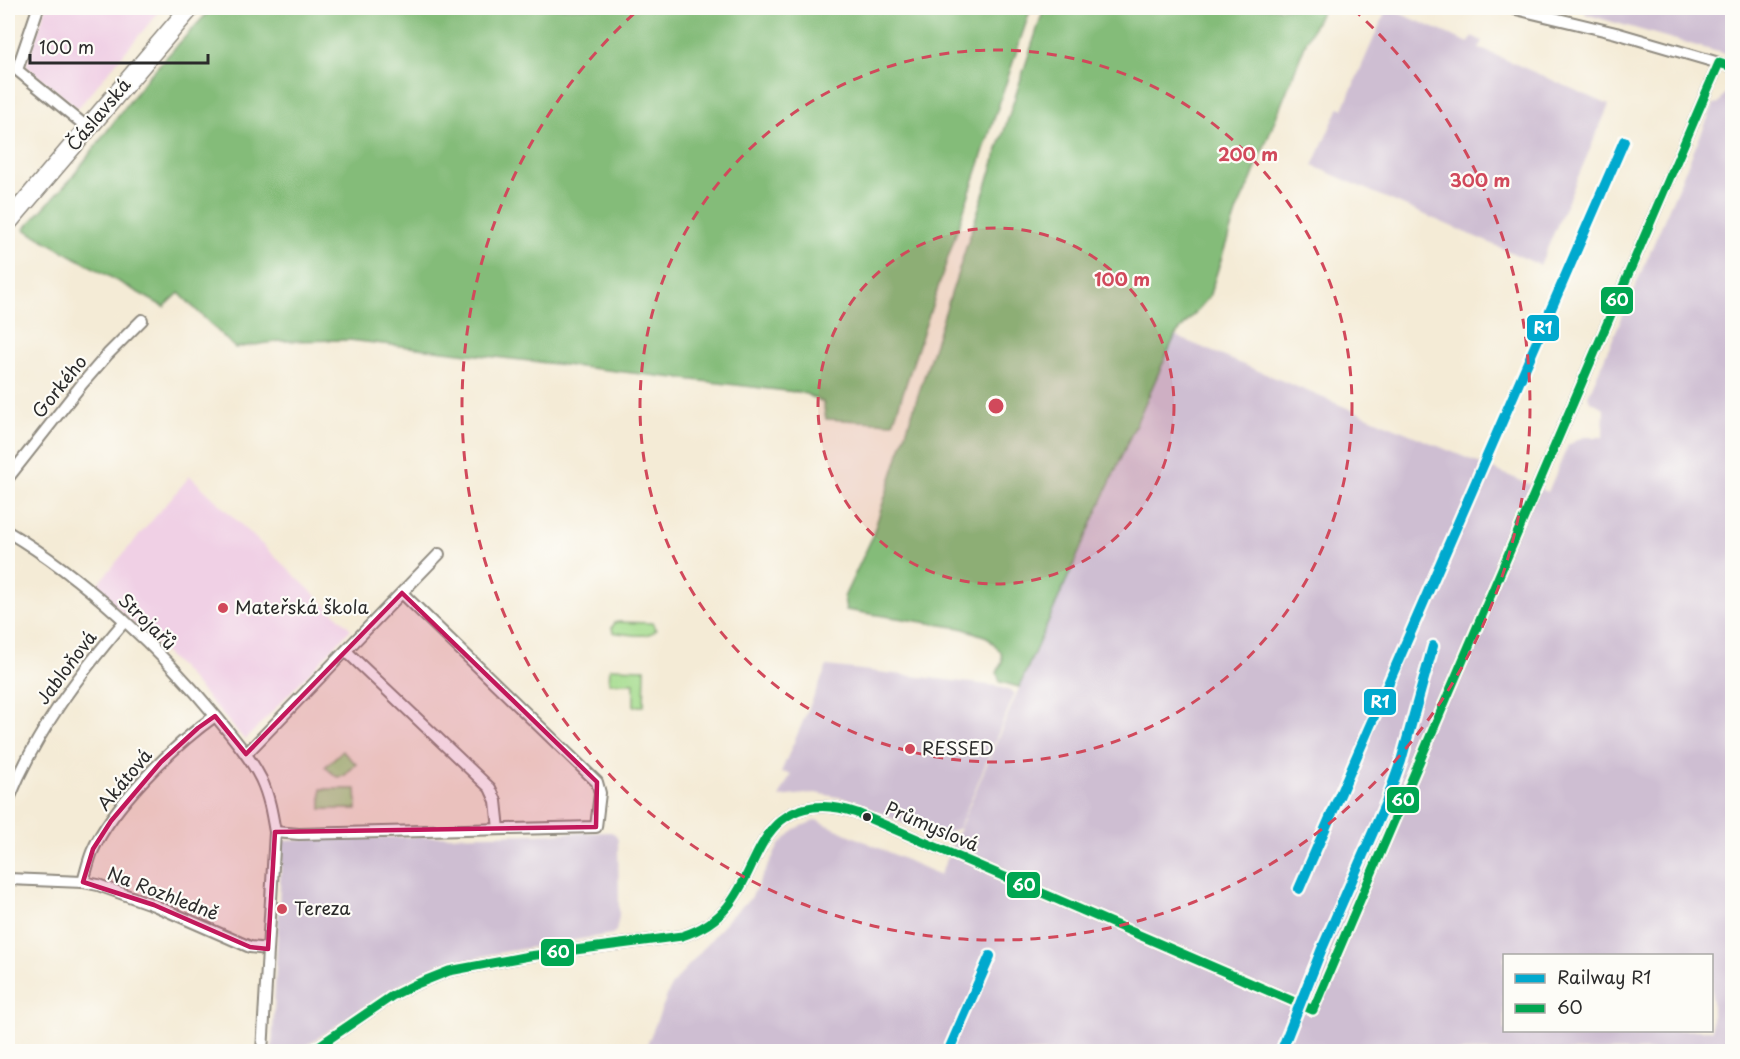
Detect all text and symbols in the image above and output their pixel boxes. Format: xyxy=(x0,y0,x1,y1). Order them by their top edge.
scale bar xyxy=(30,27,208,65)
text: 100 m xyxy=(39,33,94,60)
street label: Čáslavská xyxy=(59,71,137,156)
text: 200 m xyxy=(1218,140,1278,167)
text: 300 m xyxy=(1450,166,1510,193)
text: 100 m xyxy=(1094,265,1150,292)
line badge: 60 xyxy=(1600,286,1634,315)
text: 60 xyxy=(1605,287,1629,311)
line badge: R1 xyxy=(1526,314,1560,342)
text: R1 xyxy=(1534,315,1553,339)
street label: Gorkého xyxy=(25,349,93,423)
centre of rings xyxy=(986,396,1006,416)
street label: Strojařů xyxy=(113,586,183,656)
place label: Mateřská škola xyxy=(235,593,369,620)
marker: Mateřská škola xyxy=(216,601,230,615)
street label: Jabloňová xyxy=(29,625,103,710)
line badge: R1 xyxy=(1363,688,1397,716)
text: R1 xyxy=(1371,689,1390,713)
place label: RESSED xyxy=(922,734,994,761)
street label: Akátová xyxy=(90,742,158,816)
marker: RESSED xyxy=(903,742,917,756)
line badge: 60 xyxy=(1386,786,1420,814)
text: 60 xyxy=(1391,787,1415,811)
street label: Průmyslová xyxy=(882,794,983,857)
unlabelled marker xyxy=(861,811,873,823)
street label: Na Rozhledně xyxy=(104,859,223,926)
line badge: 60 xyxy=(1006,871,1041,899)
text: 60 xyxy=(1012,872,1036,896)
place label: Tereza xyxy=(294,894,351,921)
marker: Tereza xyxy=(275,902,289,916)
line badge: 60 xyxy=(540,938,575,967)
text: 60 xyxy=(546,939,570,963)
legend xyxy=(1503,954,1713,1032)
text: Railway R1 xyxy=(1557,963,1651,990)
text: 60 xyxy=(1557,993,1583,1020)

